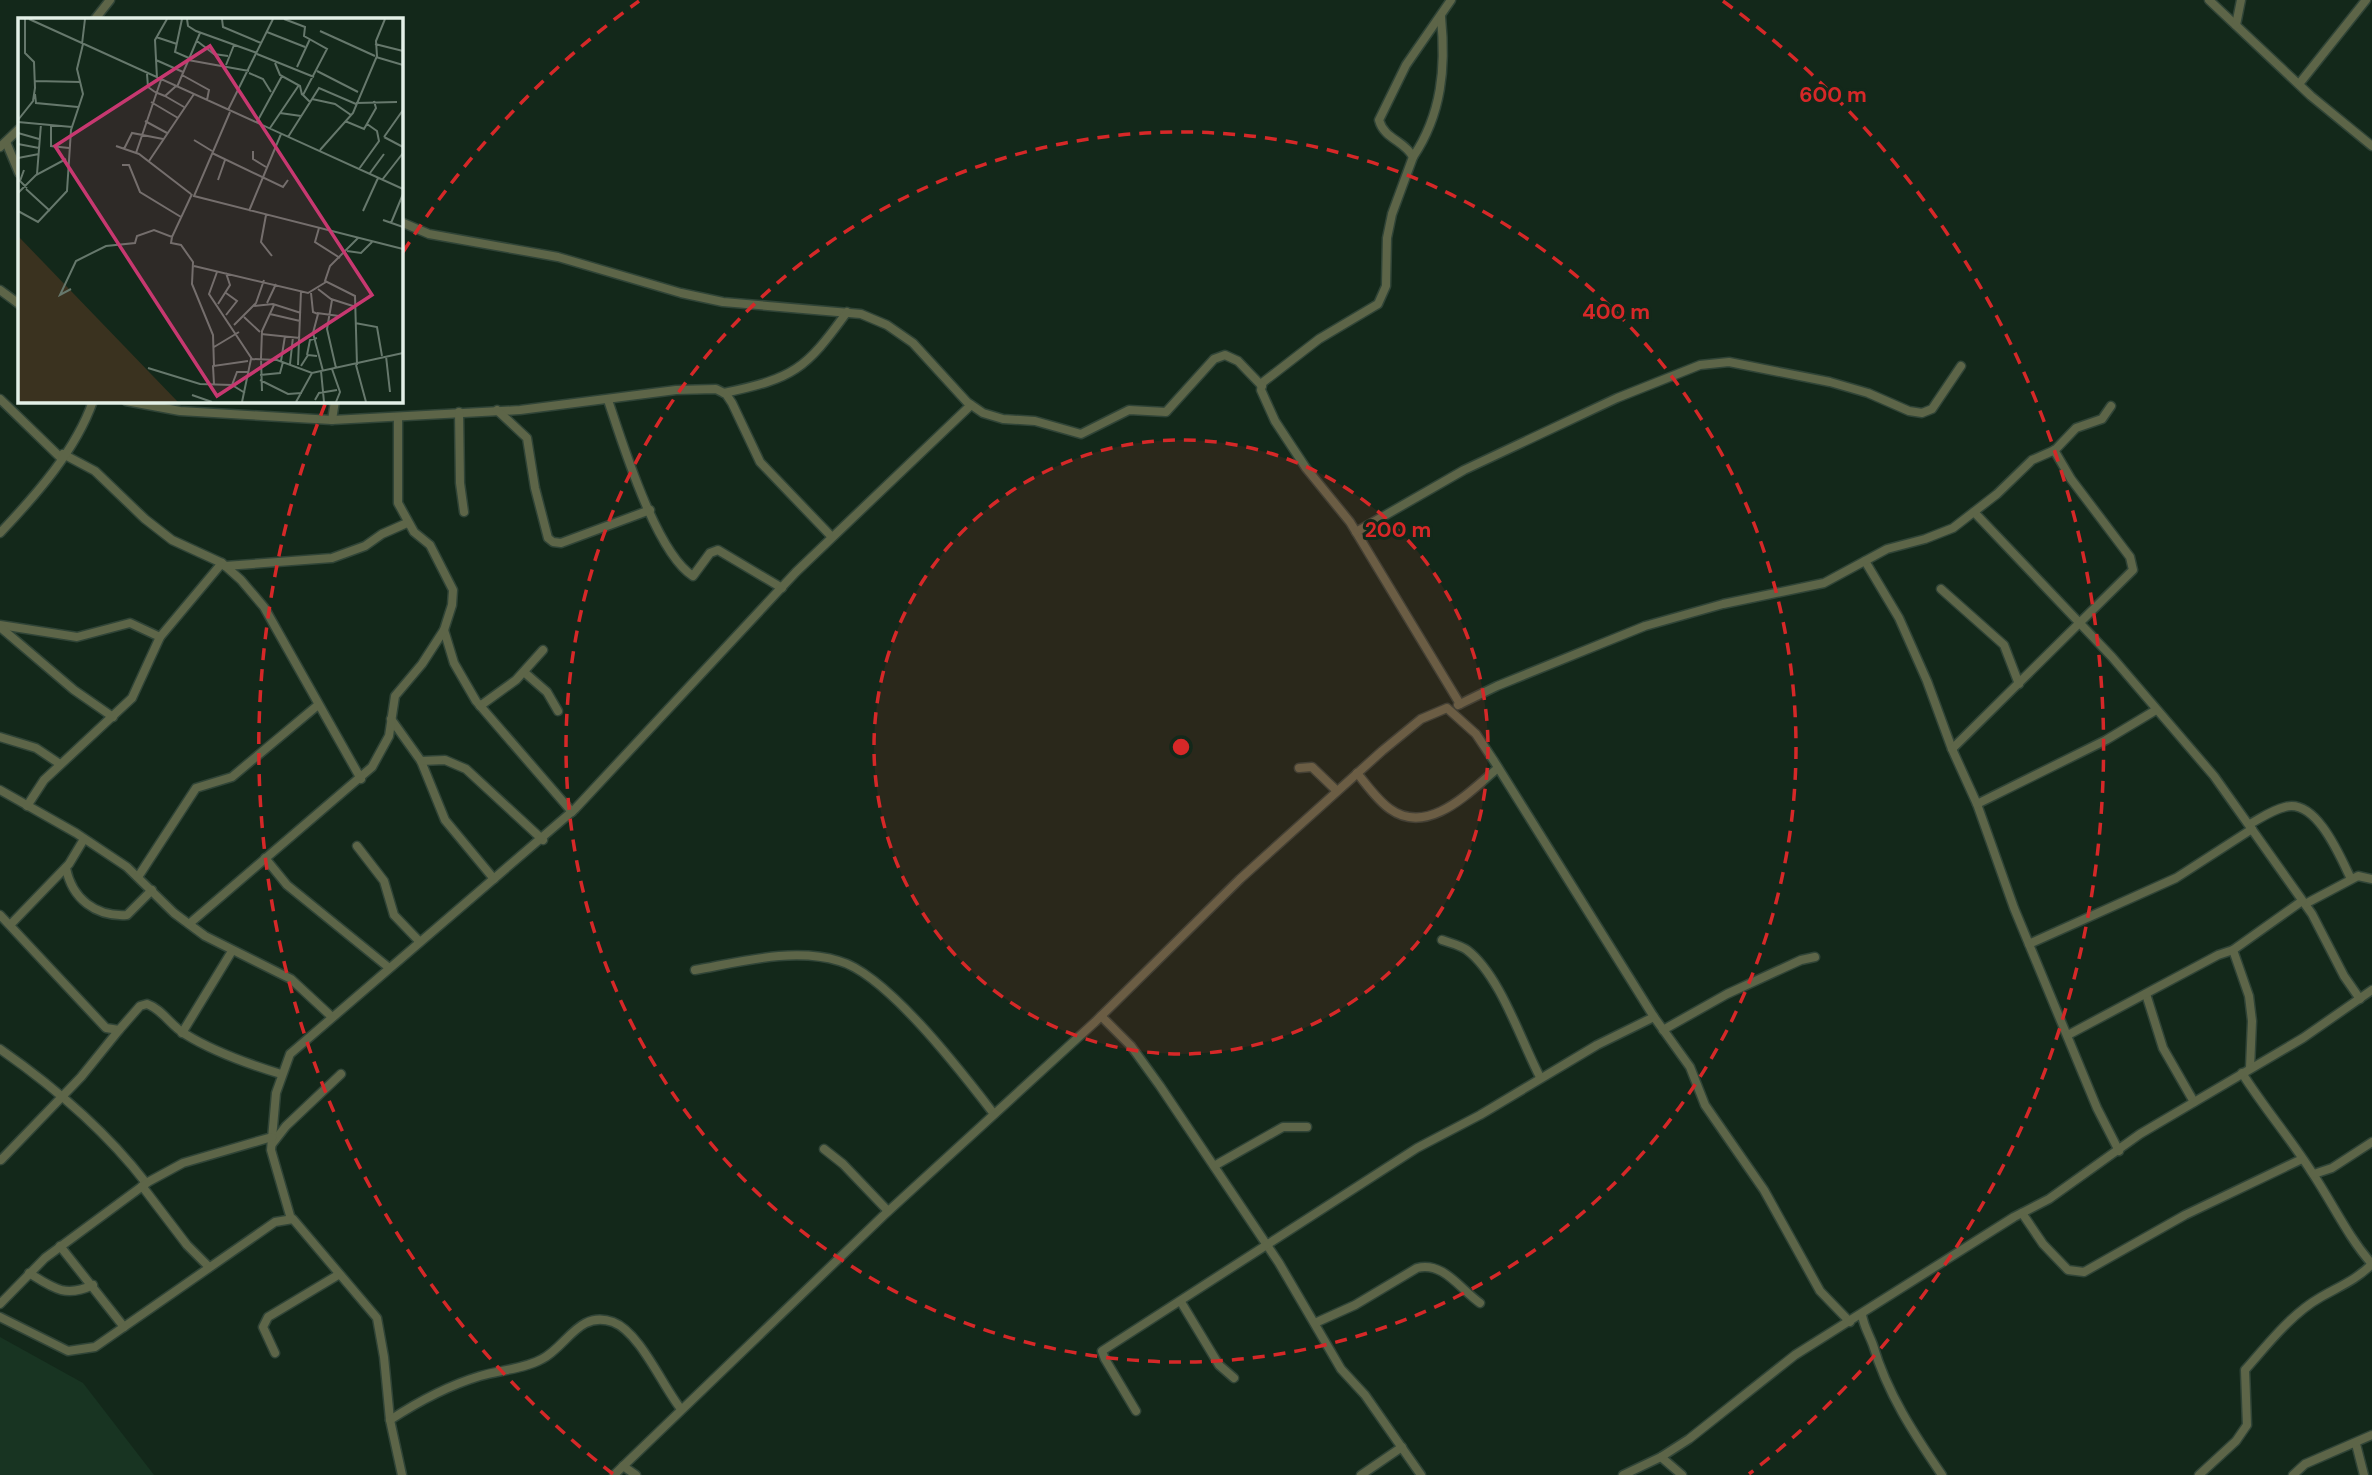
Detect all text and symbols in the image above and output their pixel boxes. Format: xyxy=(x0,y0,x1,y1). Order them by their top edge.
inset map xyxy=(18,18,402,402)
text: 600 m xyxy=(1799,81,1867,109)
text: 400 m xyxy=(1582,298,1650,326)
text: 200 m xyxy=(1365,516,1431,544)
centre of rings xyxy=(1169,735,1193,759)

